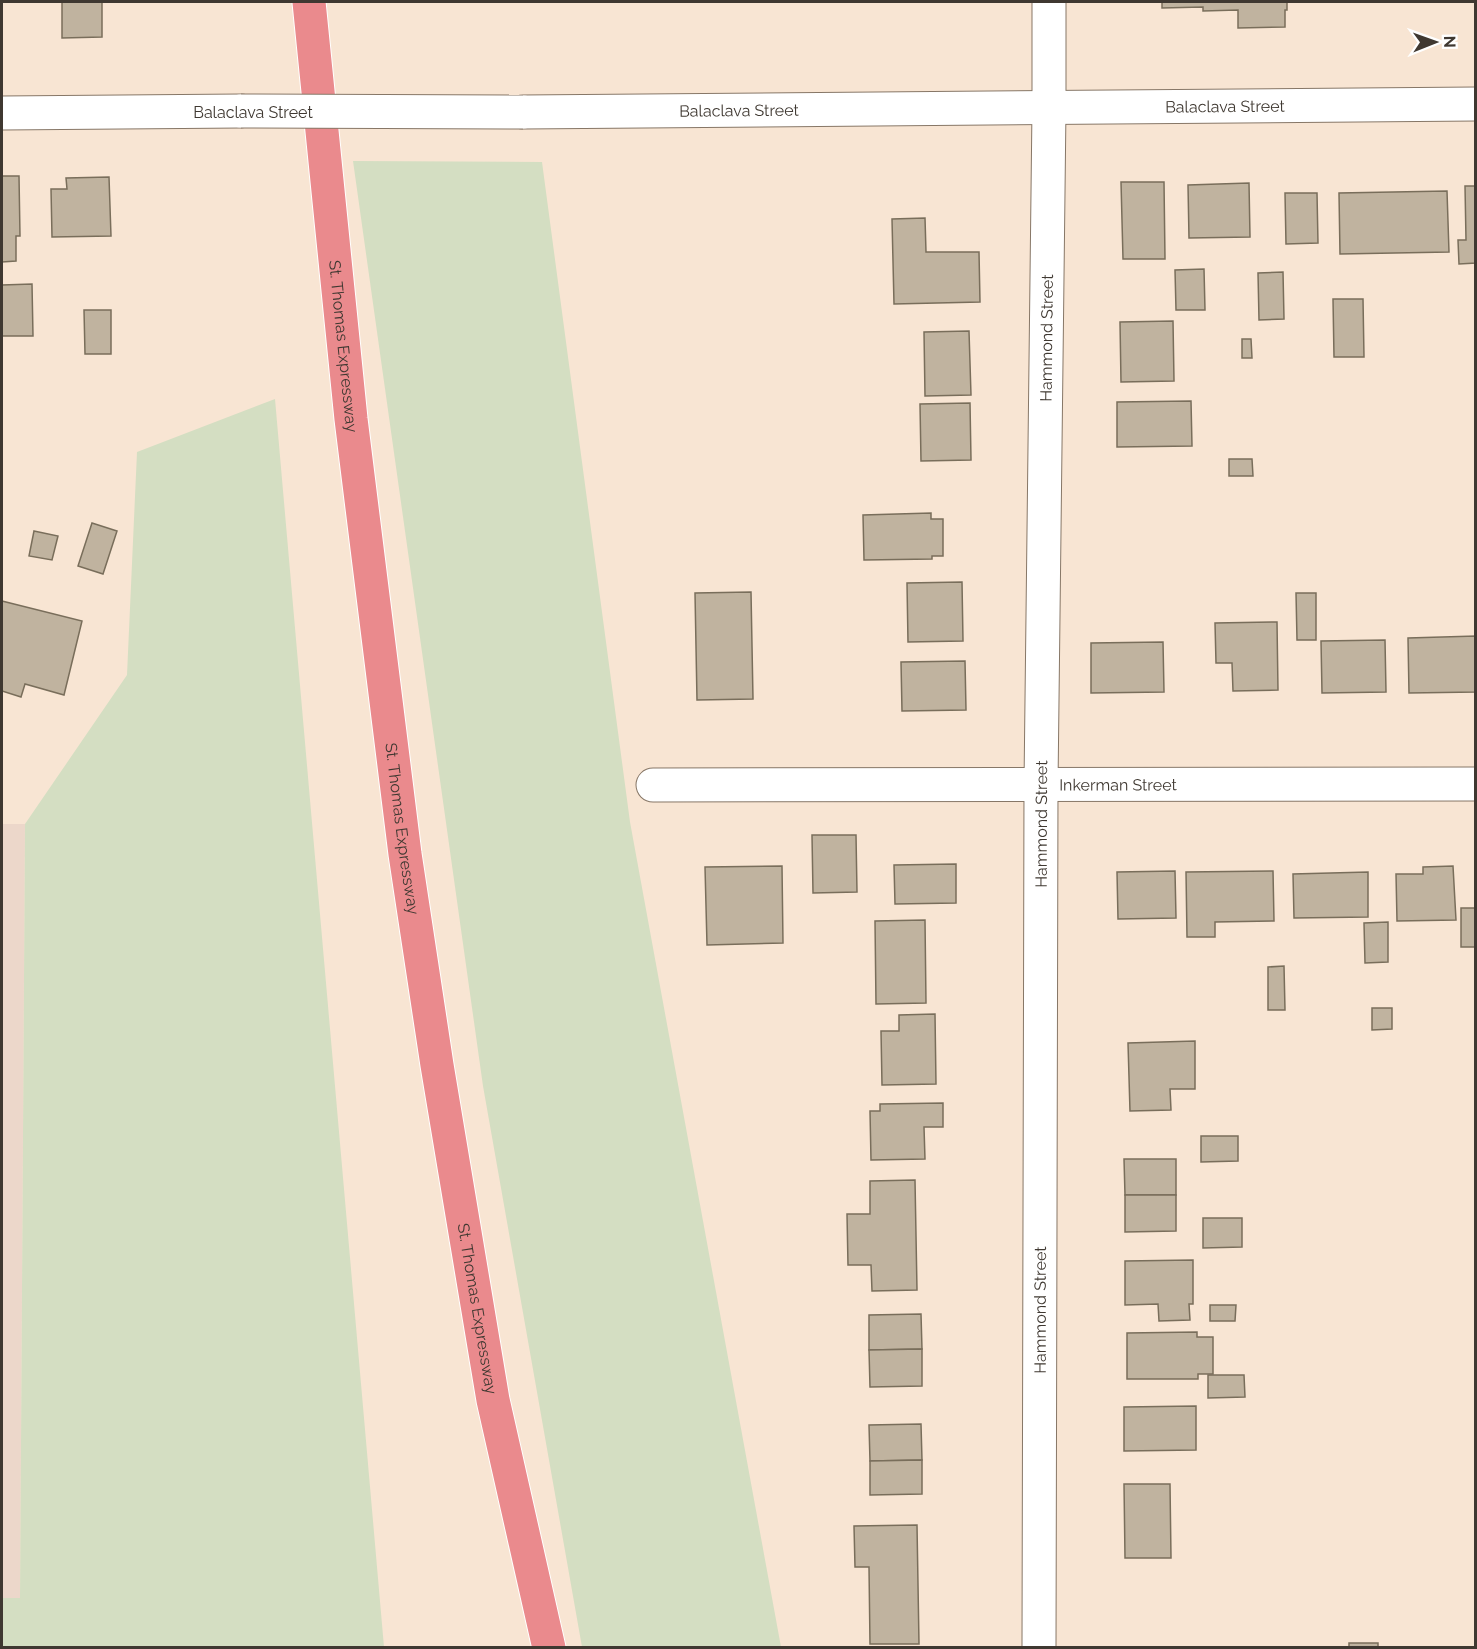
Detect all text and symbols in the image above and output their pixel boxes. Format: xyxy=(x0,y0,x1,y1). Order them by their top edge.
north arrow xyxy=(1405,12,1465,72)
text: N xyxy=(1440,35,1459,48)
street label: Balaclava Street xyxy=(1165,96,1286,116)
street label: Balaclava Street xyxy=(679,100,800,120)
street label: Balaclava Street xyxy=(193,103,313,122)
street label: St. Thomas Expressway xyxy=(326,259,362,434)
street label: Hammond Street xyxy=(1036,274,1057,402)
street label: St. Thomas Expressway xyxy=(382,742,424,916)
street label: Hammond Street xyxy=(1031,760,1051,888)
street label: Inkerman Street xyxy=(1059,775,1177,794)
street label: St. Thomas Expressway xyxy=(454,1222,501,1396)
street label: Hammond Street xyxy=(1030,1246,1049,1374)

